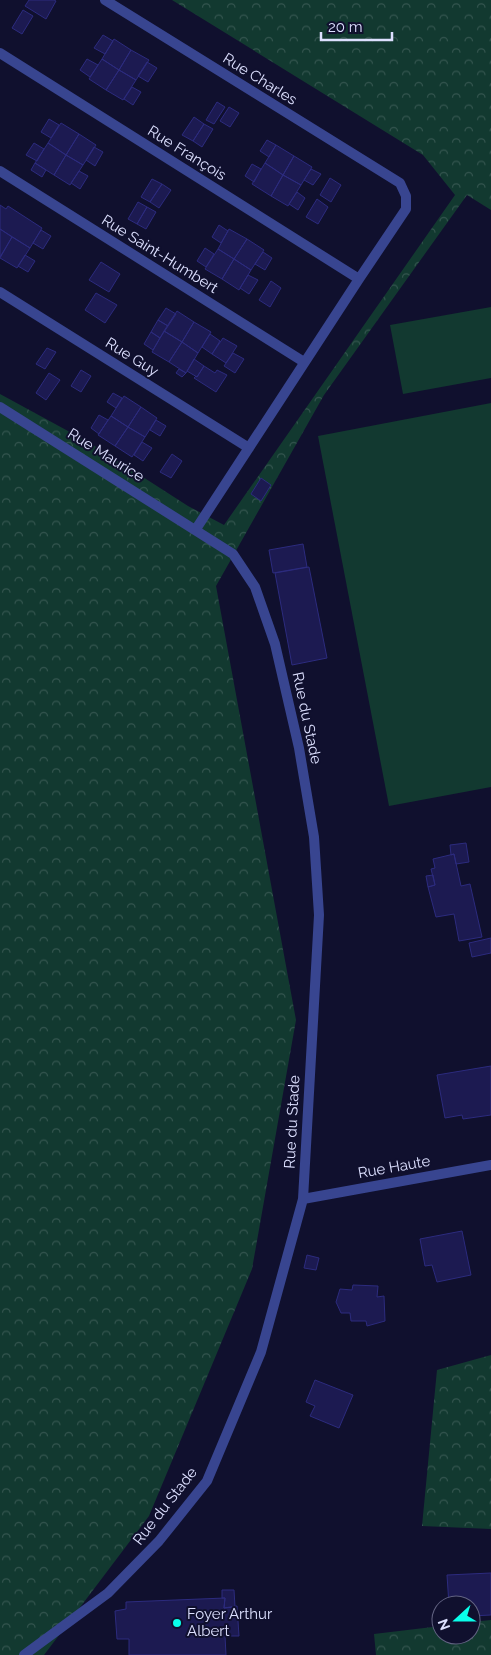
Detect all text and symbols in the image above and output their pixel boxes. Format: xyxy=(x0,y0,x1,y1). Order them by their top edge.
scale bar xyxy=(321,10,392,42)
text: 20 m xyxy=(328,18,363,36)
street label: Rue Charles xyxy=(220,49,300,109)
street label: Rue François xyxy=(144,122,230,184)
street label: Rue Saint-Humbert xyxy=(98,211,222,297)
street label: Rue Guy xyxy=(102,334,162,380)
street label: Rue Maurice xyxy=(64,424,148,486)
street label: Rue du Stade xyxy=(288,670,326,766)
street label: Rue du Stade xyxy=(281,1075,303,1169)
street label: Rue Haute xyxy=(356,1152,432,1182)
street label: Rue du Stade xyxy=(129,1463,201,1548)
north arrow xyxy=(431,1595,481,1645)
place label: Foyer Arthur Albert xyxy=(187,1605,273,1640)
marker: Foyer Arthur Albert xyxy=(171,1617,183,1629)
text: N xyxy=(434,1617,453,1633)

